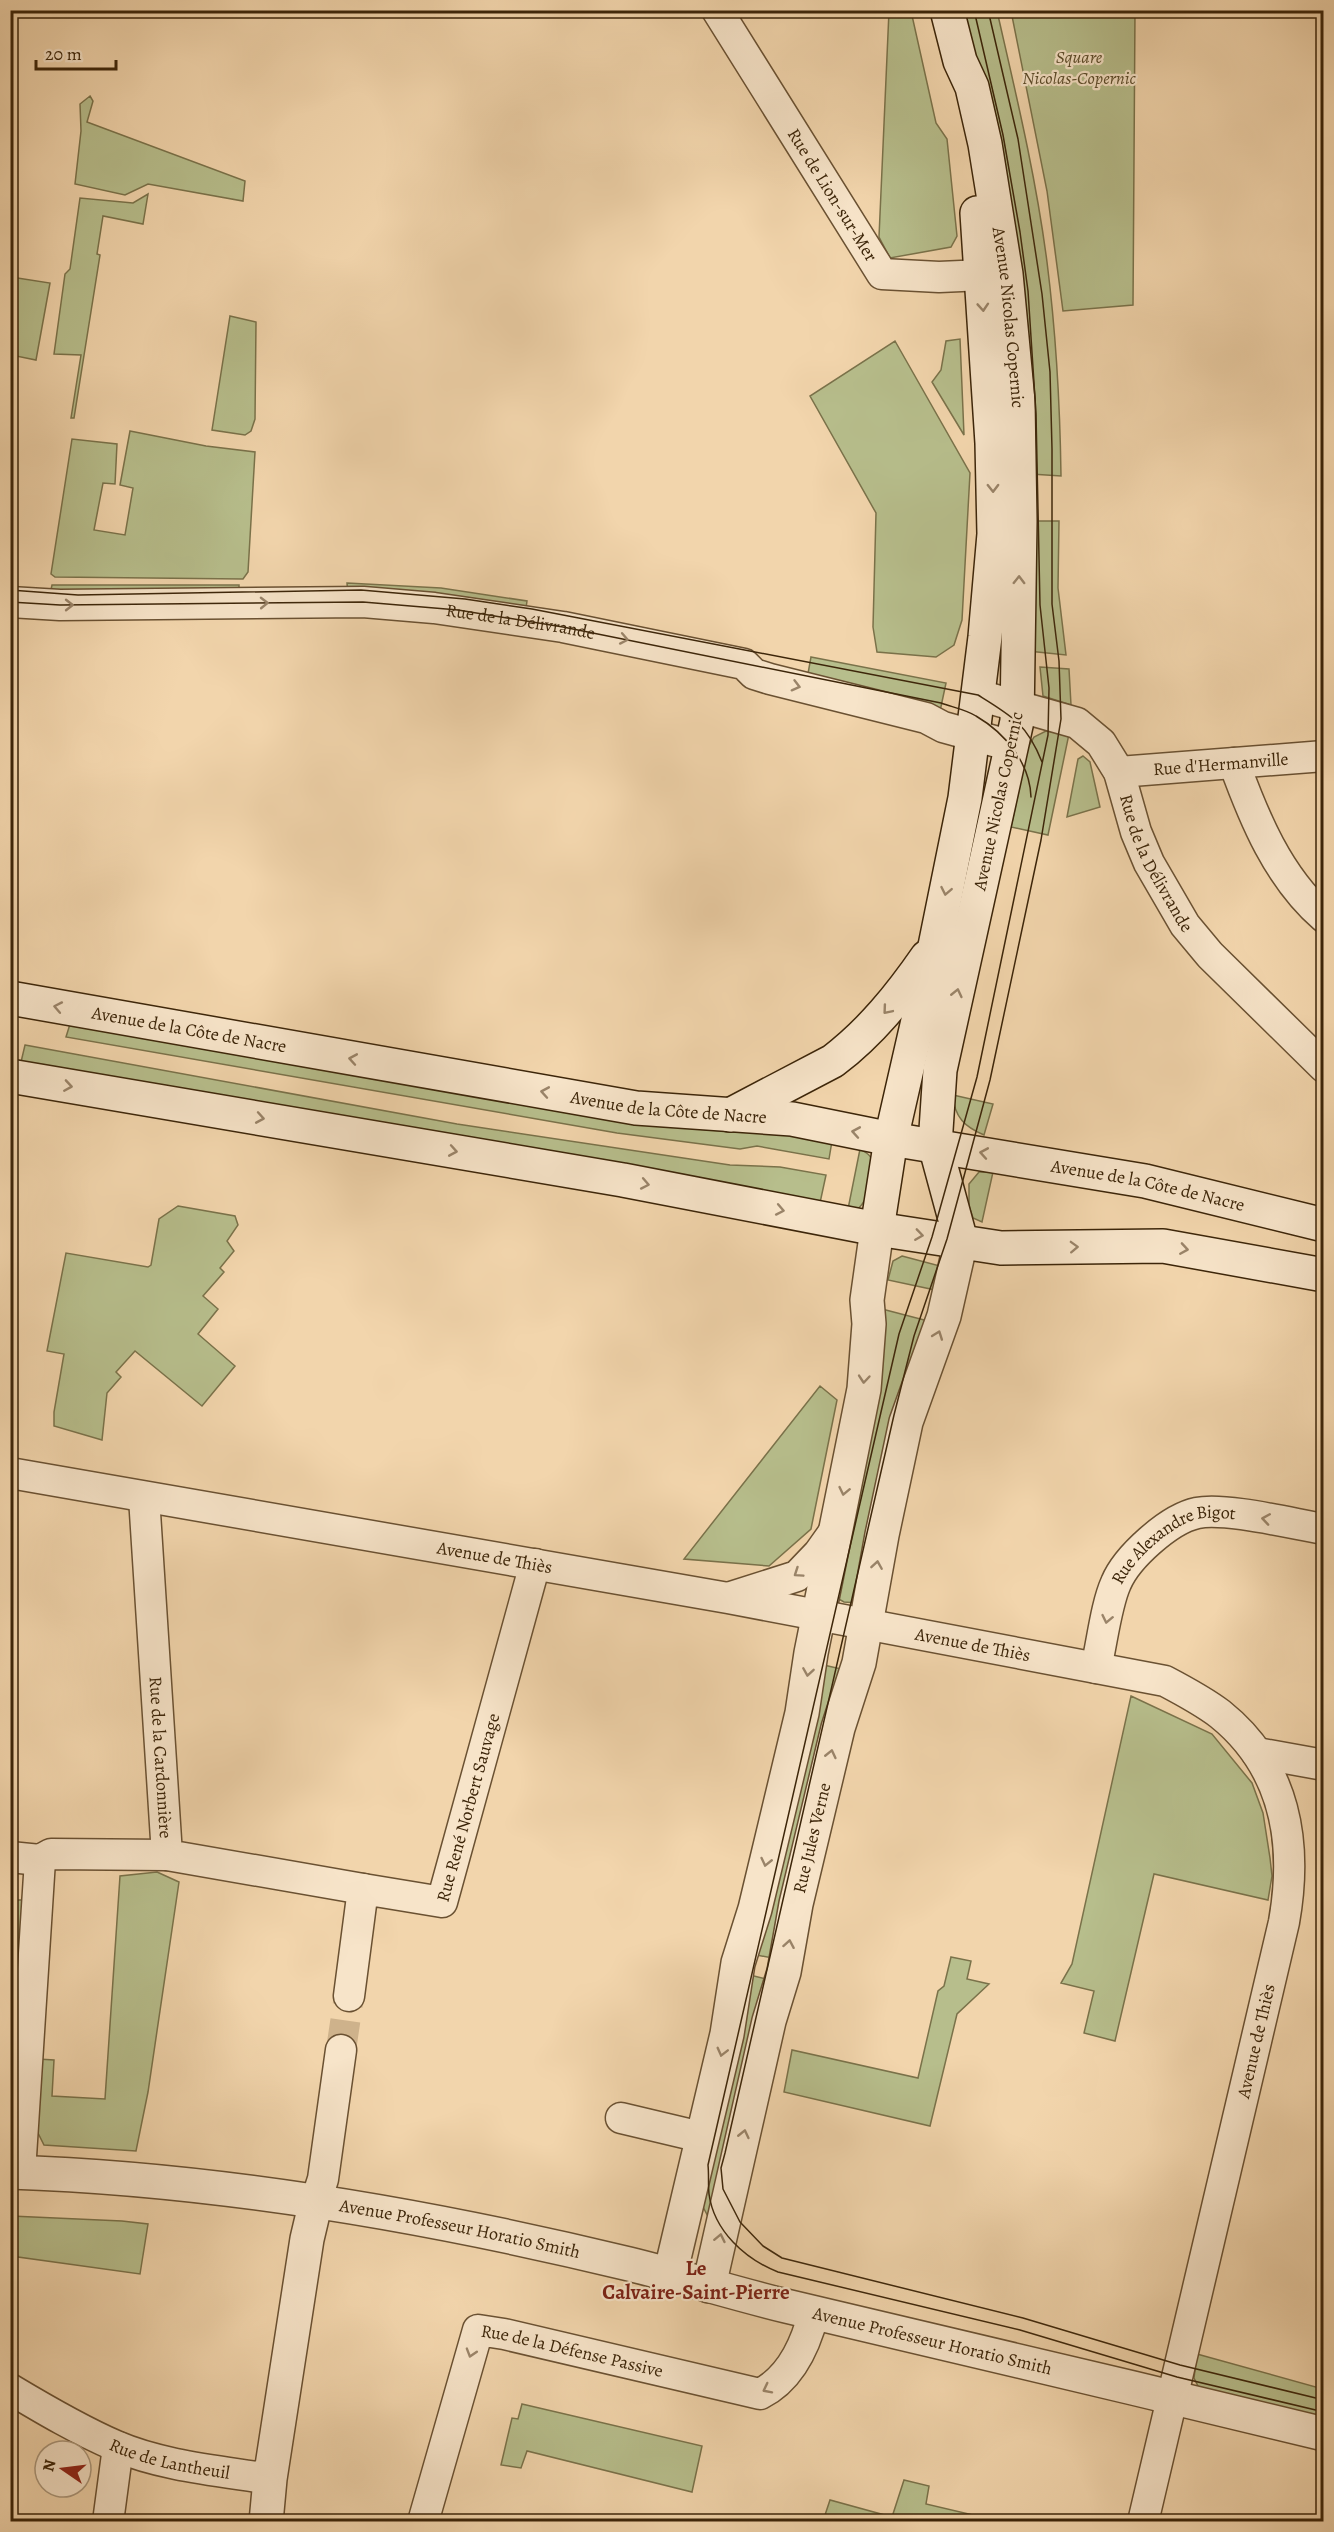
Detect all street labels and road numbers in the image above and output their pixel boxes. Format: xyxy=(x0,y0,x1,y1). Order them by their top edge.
street label: Rue de Lion-sur-Mer xyxy=(782,124,883,266)
street label: Avenue Nicolas Copernic xyxy=(986,224,1030,408)
street label: Rue de la Délivrande xyxy=(444,598,597,645)
street label: Avenue Nicolas Copernic xyxy=(967,710,1029,893)
street label: Rue d'Hermanville xyxy=(1152,747,1289,781)
street label: Rue de la Délivrande xyxy=(1114,791,1198,938)
street label: Avenue de la Côte de Nacre xyxy=(89,1000,288,1058)
street label: Avenue de la Côte de Nacre xyxy=(568,1085,768,1129)
street label: Avenue de la Côte de Nacre xyxy=(1048,1153,1247,1217)
street label: Rue Alexandre Bigot xyxy=(1105,1500,1237,1588)
street label: Avenue de Thiès xyxy=(434,1535,554,1579)
street label: Avenue de Thiès xyxy=(912,1622,1032,1667)
street label: Rue de la Cardonnière xyxy=(144,1676,178,1839)
street label: Rue René Norbert Sauvage xyxy=(431,1710,505,1905)
street label: Rue Jules Verne xyxy=(787,1780,837,1896)
street label: Avenue de Thiès xyxy=(1231,1981,1281,2102)
street label: Avenue Professeur Horatio Smith xyxy=(337,2193,583,2264)
street label: Avenue Professeur Horatio Smith xyxy=(809,2301,1055,2381)
street label: Rue de la Défense Passive xyxy=(479,2319,665,2383)
street label: Rue de Lantheuil xyxy=(106,2433,232,2485)

